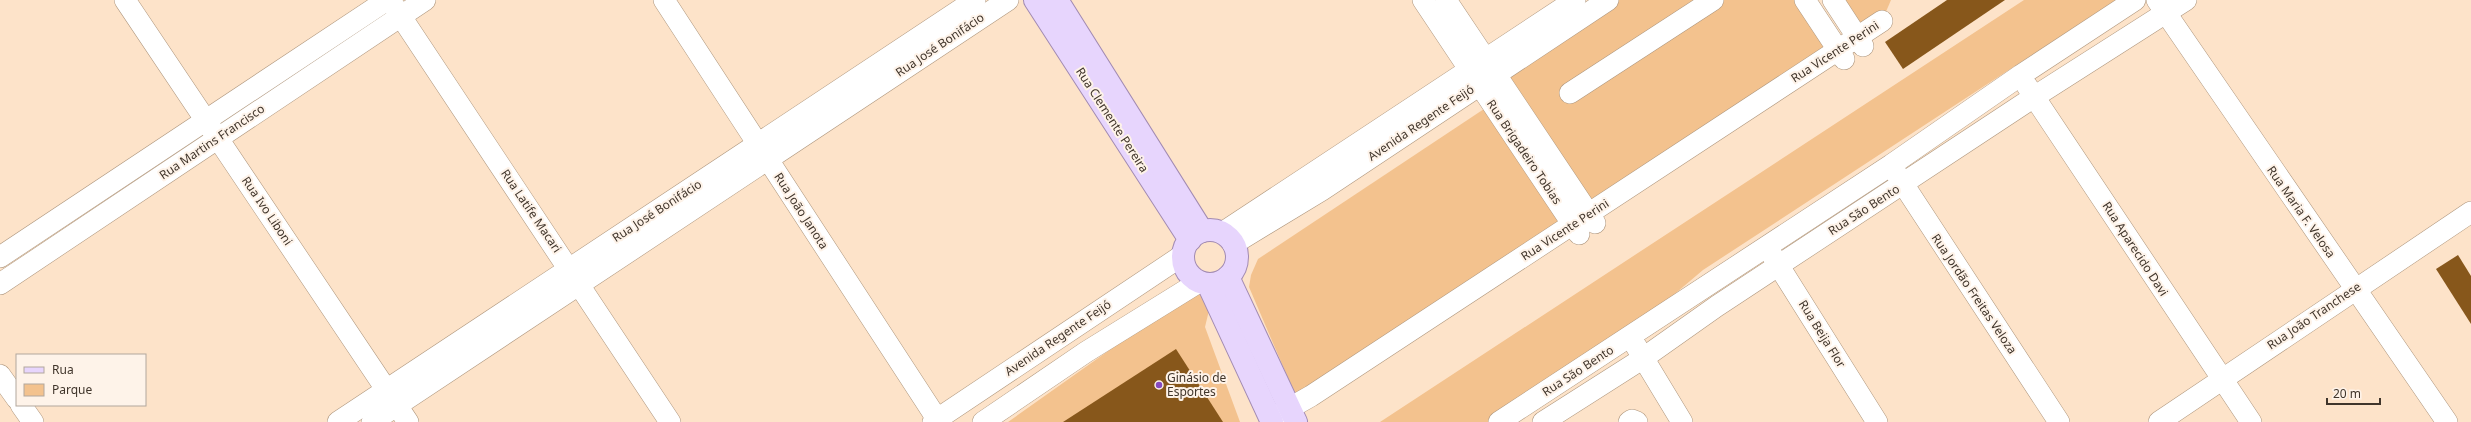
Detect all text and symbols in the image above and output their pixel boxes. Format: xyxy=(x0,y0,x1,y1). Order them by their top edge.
street label: Rua José Bonifácio xyxy=(892,9,987,81)
street label: Rua Vicente Perini xyxy=(1787,17,1882,86)
street label: Rua Clemente Pereira xyxy=(1072,64,1153,175)
street label: Avenida Regente Feijó xyxy=(1364,81,1477,165)
street label: Rua Brigadeiro Tobias xyxy=(1483,96,1566,208)
street label: Rua Martins Francisco xyxy=(156,100,268,183)
street label: Rua Maria F. Velosa xyxy=(2263,162,2340,261)
street label: Rua Latife Macari xyxy=(497,166,566,256)
street label: Rua João Janota xyxy=(770,169,833,252)
street label: Rua Ivo Liboni xyxy=(238,173,297,249)
street label: Rua José Bonifácio xyxy=(609,175,705,246)
street label: Rua São Bento xyxy=(1825,180,1903,239)
street label: Rua Vicente Perini xyxy=(1517,195,1612,264)
street label: Rua Aparecido Davi xyxy=(2099,198,2172,299)
street label: Rua Jordão Freitas Veloza xyxy=(1928,230,2021,357)
street label: Rua João Tranchese xyxy=(2263,278,2364,353)
street label: Avenida Regente Feijó xyxy=(1001,296,1114,380)
street label: Rua Beija Flor xyxy=(1795,297,1850,371)
street label: Rua São Bento xyxy=(1539,341,1617,400)
legend xyxy=(16,354,146,406)
text: Rua xyxy=(52,361,74,378)
place label: Ginásio de Esportes xyxy=(1167,369,1227,400)
marker: Ginásio de Esportes xyxy=(1154,380,1164,390)
scale bar xyxy=(2327,380,2380,406)
text: Parque xyxy=(52,381,93,398)
text: 20 m xyxy=(2333,385,2361,402)

